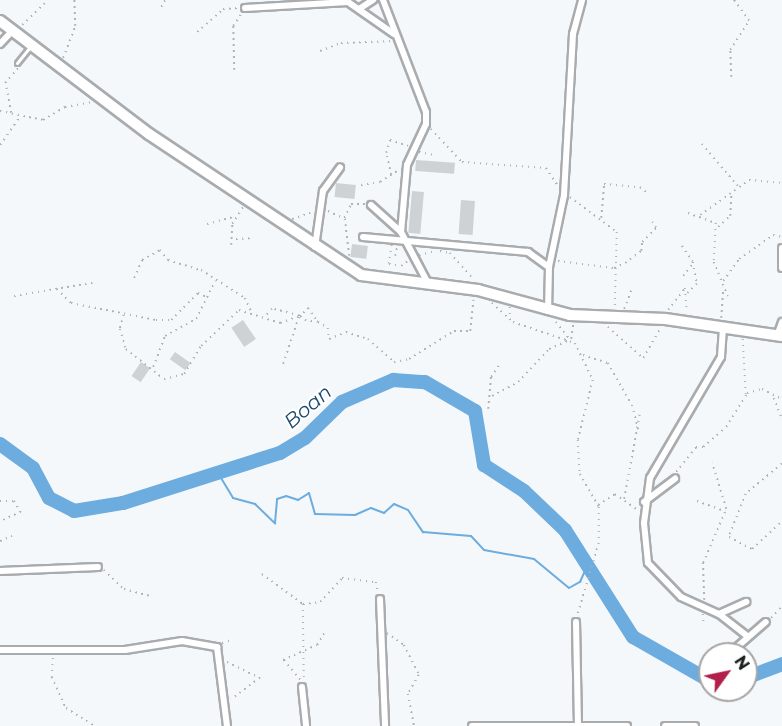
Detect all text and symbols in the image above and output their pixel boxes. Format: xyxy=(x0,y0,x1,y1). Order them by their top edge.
water label: Boan xyxy=(279,380,337,434)
north arrow xyxy=(698,642,758,702)
text: N xyxy=(730,652,753,674)

